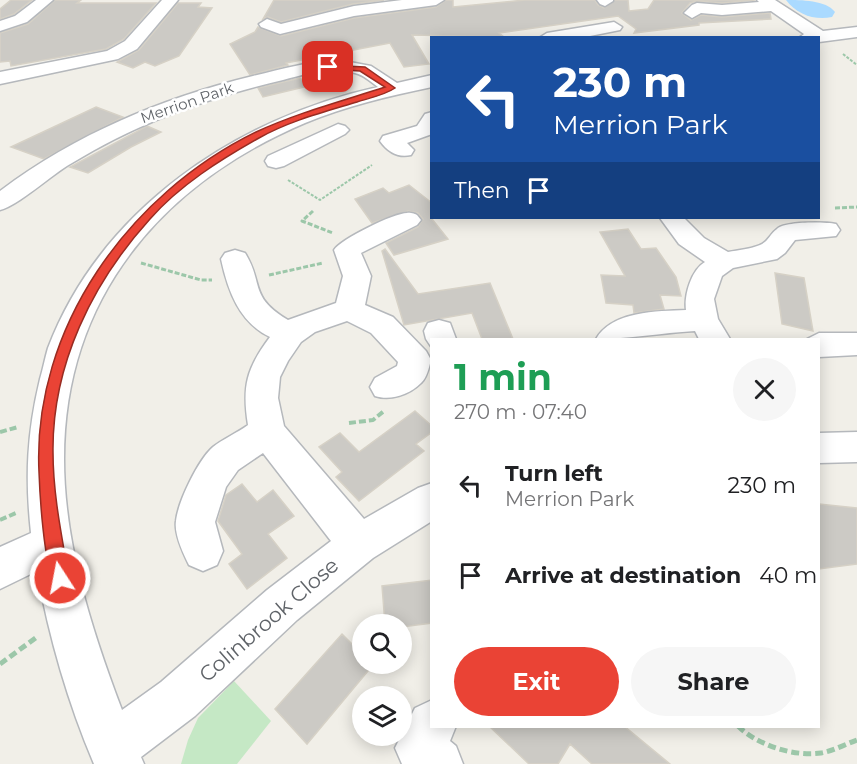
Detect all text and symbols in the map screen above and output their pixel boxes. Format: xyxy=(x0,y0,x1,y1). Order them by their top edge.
pin xyxy=(302,41,353,92)
icon: arrive xyxy=(311,50,344,83)
text: 230 m xyxy=(553,56,687,108)
icon: left xyxy=(454,60,532,138)
street label: Merrion Park xyxy=(138,78,236,127)
text: Merrion Park xyxy=(553,108,728,141)
icon: arrive xyxy=(522,174,555,207)
text: Then xyxy=(454,177,510,204)
text: 1 min xyxy=(454,355,552,399)
button: close xyxy=(733,358,796,421)
text: 270 m · 07:40 xyxy=(454,400,587,424)
text: Turn left xyxy=(505,460,603,487)
icon: left xyxy=(454,469,487,502)
text: 230 m xyxy=(727,472,796,499)
text: Merrion Park xyxy=(505,487,634,511)
position arrow xyxy=(28,546,92,610)
street label: Colinbrook Close xyxy=(194,552,343,687)
icon: arrive xyxy=(454,559,487,592)
text: Arrive at destination xyxy=(505,562,741,589)
text: 40 m xyxy=(759,562,817,589)
map controls xyxy=(352,614,412,746)
button: search xyxy=(352,614,412,674)
button: Exit xyxy=(454,647,619,716)
button: Share xyxy=(631,647,796,716)
button: layers xyxy=(352,686,412,746)

